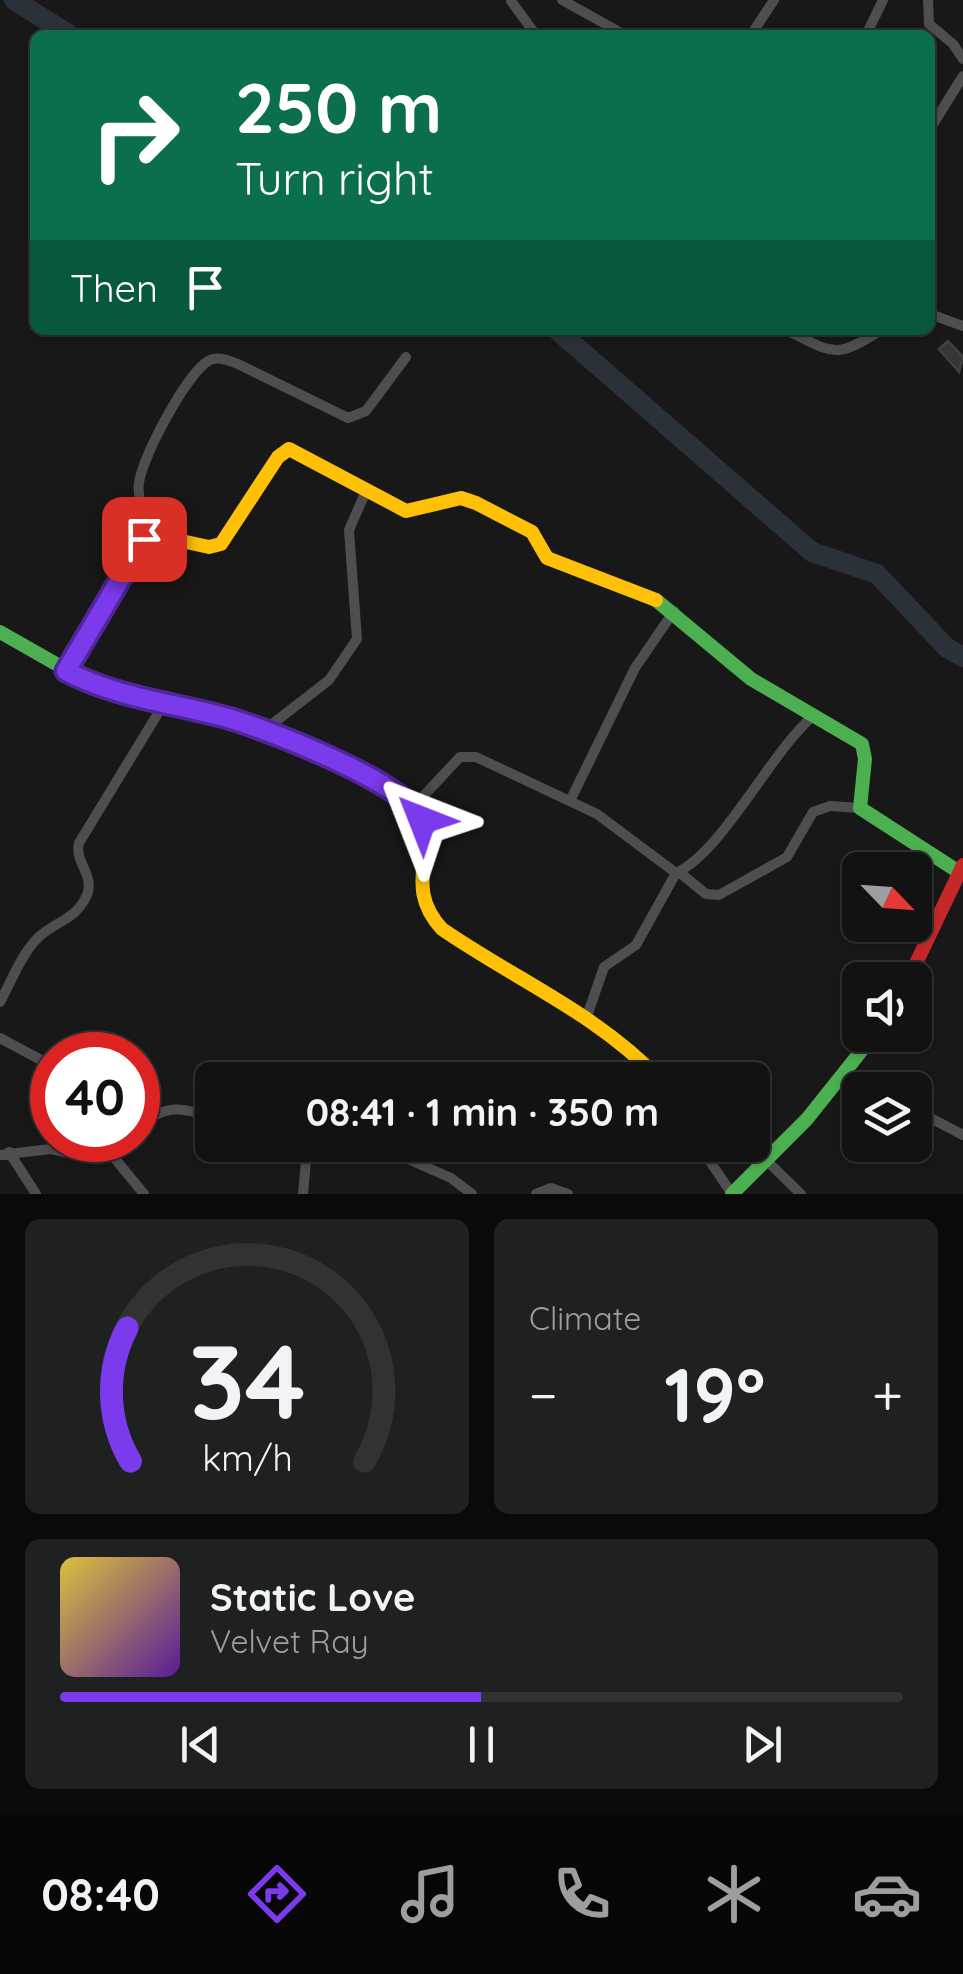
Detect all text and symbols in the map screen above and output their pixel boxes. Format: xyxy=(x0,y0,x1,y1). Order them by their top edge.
text: 250 m xyxy=(235,63,442,151)
icon: right xyxy=(70,70,200,200)
text: Turn right xyxy=(235,150,434,206)
icon: arrive xyxy=(178,260,233,315)
text: Then xyxy=(70,264,158,312)
pin xyxy=(102,497,187,582)
icon: arrive xyxy=(117,512,172,567)
position arrow xyxy=(370,768,474,872)
north arrow xyxy=(842,852,932,942)
map controls xyxy=(842,852,932,1162)
button: sound xyxy=(842,962,932,1052)
speed limit sign: 40 xyxy=(30,1032,160,1162)
button: layers xyxy=(842,1072,932,1162)
text: 08:41 · 1 min · 350 m xyxy=(306,1088,659,1136)
text: Climate xyxy=(529,1298,641,1338)
text: 34 xyxy=(188,1315,306,1445)
text: 19° xyxy=(664,1347,765,1441)
text: − xyxy=(529,1360,558,1429)
text: + xyxy=(872,1360,903,1429)
text: km/h xyxy=(202,1435,292,1480)
text: Static Love xyxy=(210,1573,415,1621)
text: Velvet Ray xyxy=(210,1621,369,1661)
icon: previous xyxy=(173,1717,228,1772)
icon: pause xyxy=(454,1717,509,1772)
icon: next xyxy=(735,1717,790,1772)
icon: directions xyxy=(242,1859,312,1929)
icon: music xyxy=(395,1859,465,1929)
icon: phone xyxy=(547,1859,617,1929)
icon: climate xyxy=(699,1859,769,1929)
icon: car xyxy=(852,1859,922,1929)
text: 08:40 xyxy=(41,1866,160,1922)

